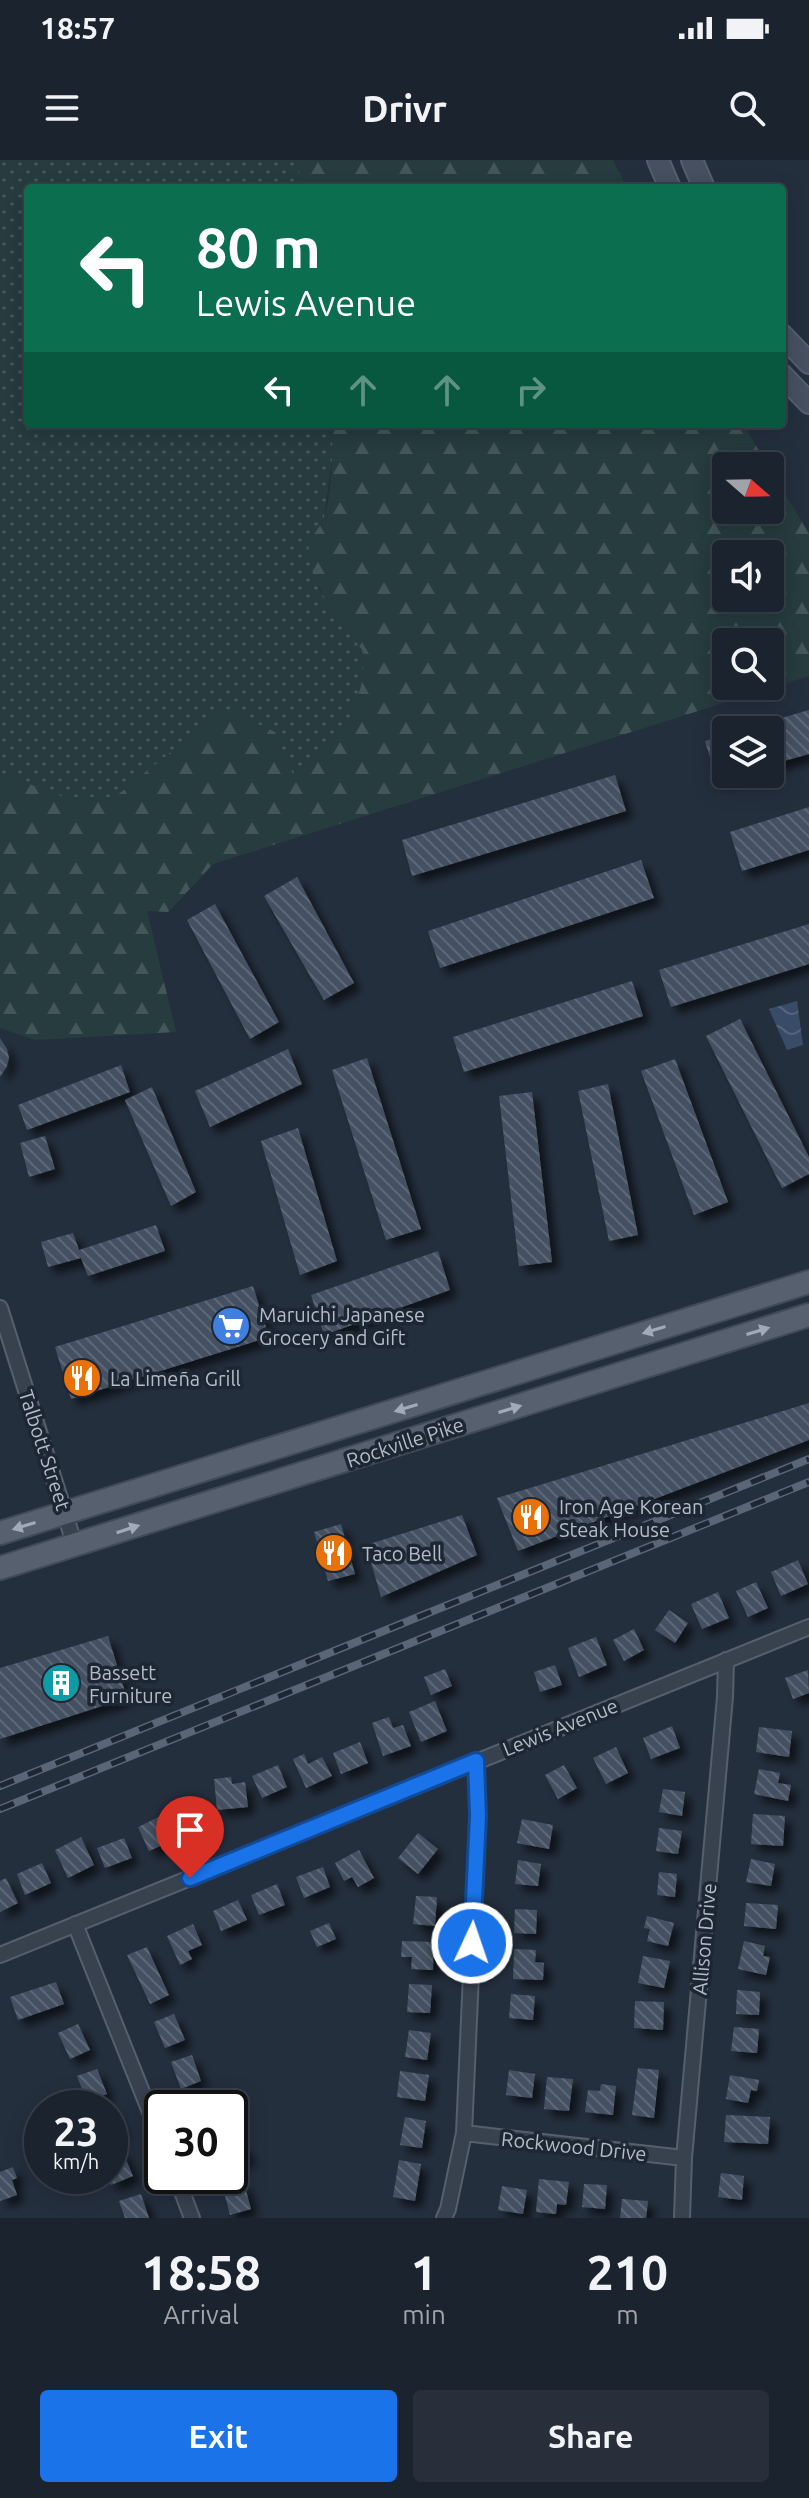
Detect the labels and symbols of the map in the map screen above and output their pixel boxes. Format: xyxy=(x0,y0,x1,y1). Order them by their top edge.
north arrow xyxy=(712,452,784,524)
place label: Maruichi Japanese Grocery and Gift xyxy=(259,1303,425,1349)
supermarket icon: Maruichi Japanese Grocery and Gift xyxy=(210,1305,252,1347)
one-way arrow xyxy=(642,1324,666,1337)
one-way arrow xyxy=(746,1324,770,1337)
restaurant icon: La Limeña Grill xyxy=(61,1357,103,1399)
place label: La Limeña Grill xyxy=(110,1367,241,1390)
street label: Talbott Street xyxy=(15,1387,75,1513)
one-way arrow xyxy=(394,1402,418,1414)
one-way arrow xyxy=(498,1402,522,1414)
street label: Rockville Pike xyxy=(343,1412,467,1472)
place label: Iron Age Korean Steak House xyxy=(559,1495,703,1541)
restaurant icon: Iron Age Korean Steak House xyxy=(510,1496,552,1538)
one-way arrow xyxy=(12,1520,36,1533)
one-way arrow xyxy=(116,1522,140,1535)
restaurant icon: Taco Bell xyxy=(313,1532,355,1574)
place label: Taco Bell xyxy=(362,1542,442,1565)
place label: Bassett Furniture xyxy=(89,1661,172,1707)
building icon: Bassett Furniture xyxy=(40,1662,82,1704)
street label: Lewis Avenue xyxy=(499,1693,621,1761)
pin xyxy=(156,1796,224,1878)
street label: Allison Drive xyxy=(688,1882,720,1996)
position arrow xyxy=(430,1901,514,1985)
speed limit sign: 30 xyxy=(144,2090,248,2194)
street label: Rockwood Drive xyxy=(500,2127,648,2165)

